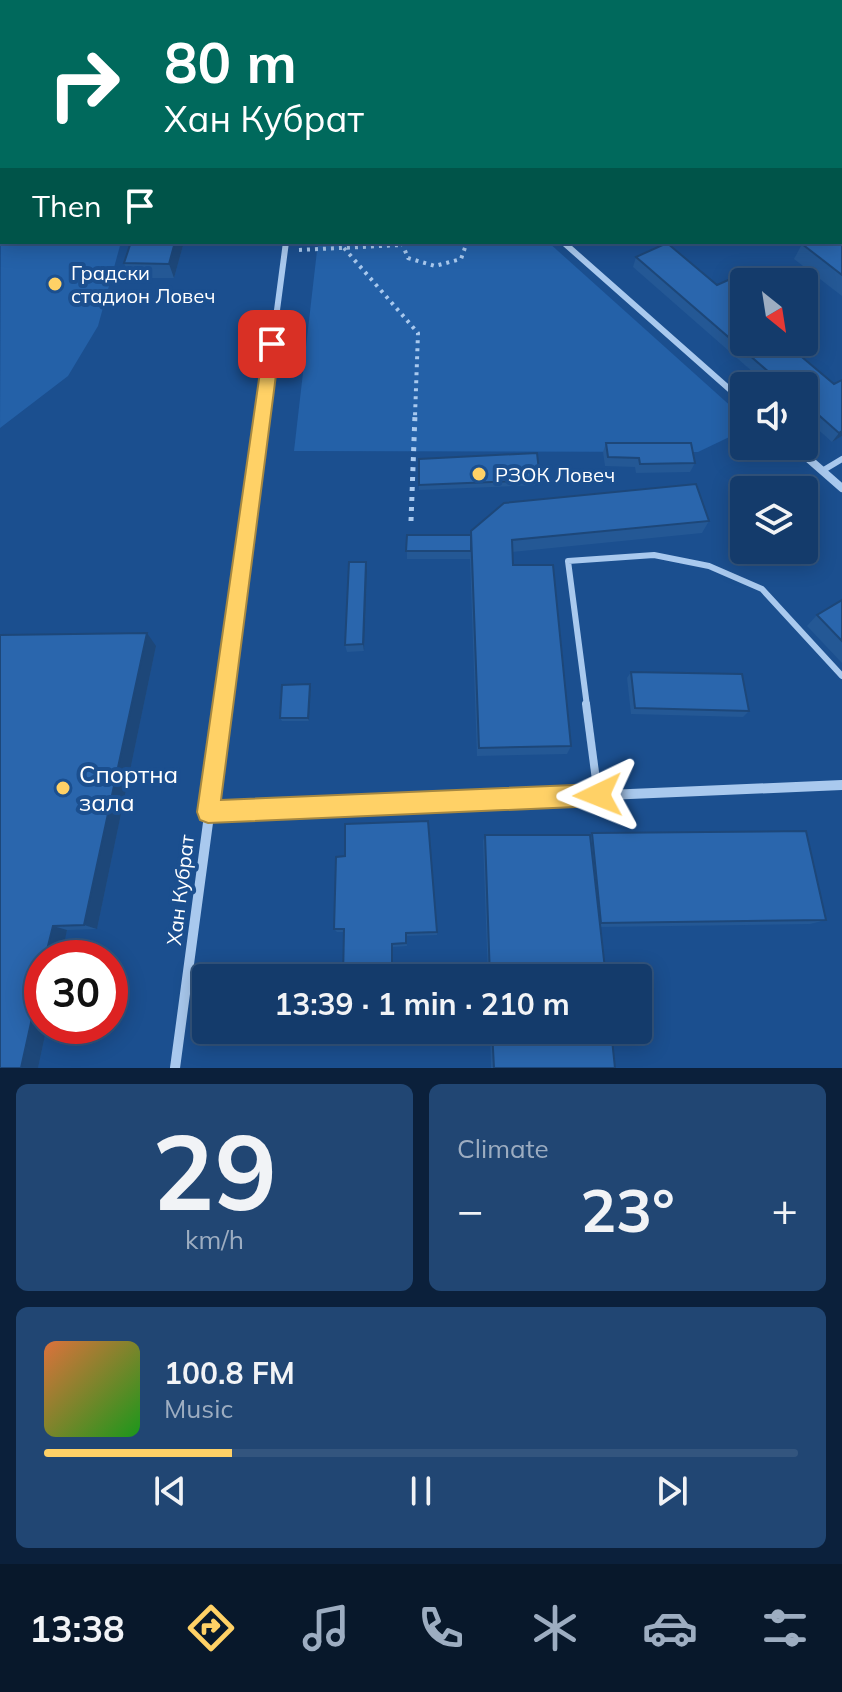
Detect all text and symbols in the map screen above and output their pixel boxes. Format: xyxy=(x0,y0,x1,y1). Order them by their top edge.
text: 80 m xyxy=(164,27,297,97)
icon: right xyxy=(32,32,136,136)
text: Хан Кубрат xyxy=(164,96,364,141)
icon: arrive xyxy=(118,184,162,228)
text: Then xyxy=(32,187,102,225)
place label: Градски стадион Ловеч xyxy=(71,260,216,308)
north arrow xyxy=(730,268,818,356)
map controls xyxy=(730,268,818,564)
marker: Градски стадион Ловеч xyxy=(46,275,64,293)
pin xyxy=(238,310,306,378)
icon: arrive xyxy=(250,322,294,366)
button: sound xyxy=(730,372,818,460)
place label: РЗОК Ловеч xyxy=(495,462,615,487)
marker: РЗОК Ловеч xyxy=(470,465,488,483)
button: layers xyxy=(730,476,818,564)
position arrow xyxy=(556,753,640,837)
place label: Спортна зала xyxy=(79,759,178,817)
marker: Спортна зала xyxy=(54,779,72,797)
street label: Хан Кубрат xyxy=(161,832,199,947)
speed limit sign: 30 xyxy=(24,940,128,1044)
text: 13:39 · 1 min · 210 m xyxy=(274,985,570,1023)
text: 29 xyxy=(152,1105,277,1236)
text: Climate xyxy=(457,1132,549,1165)
text: 23° xyxy=(580,1172,675,1247)
text: − xyxy=(457,1182,483,1237)
text: + xyxy=(772,1182,798,1237)
text: km/h xyxy=(185,1223,244,1256)
text: 100.8 FM xyxy=(164,1354,295,1392)
text: Music xyxy=(164,1392,233,1425)
icon: previous xyxy=(148,1469,192,1513)
icon: pause xyxy=(399,1469,443,1513)
icon: next xyxy=(650,1469,694,1513)
icon: directions xyxy=(183,1600,239,1656)
icon: music xyxy=(298,1600,354,1656)
icon: phone xyxy=(413,1600,469,1656)
icon: climate xyxy=(527,1600,583,1656)
icon: car xyxy=(642,1600,698,1656)
icon: filters xyxy=(757,1600,813,1656)
text: 13:38 xyxy=(29,1606,125,1651)

